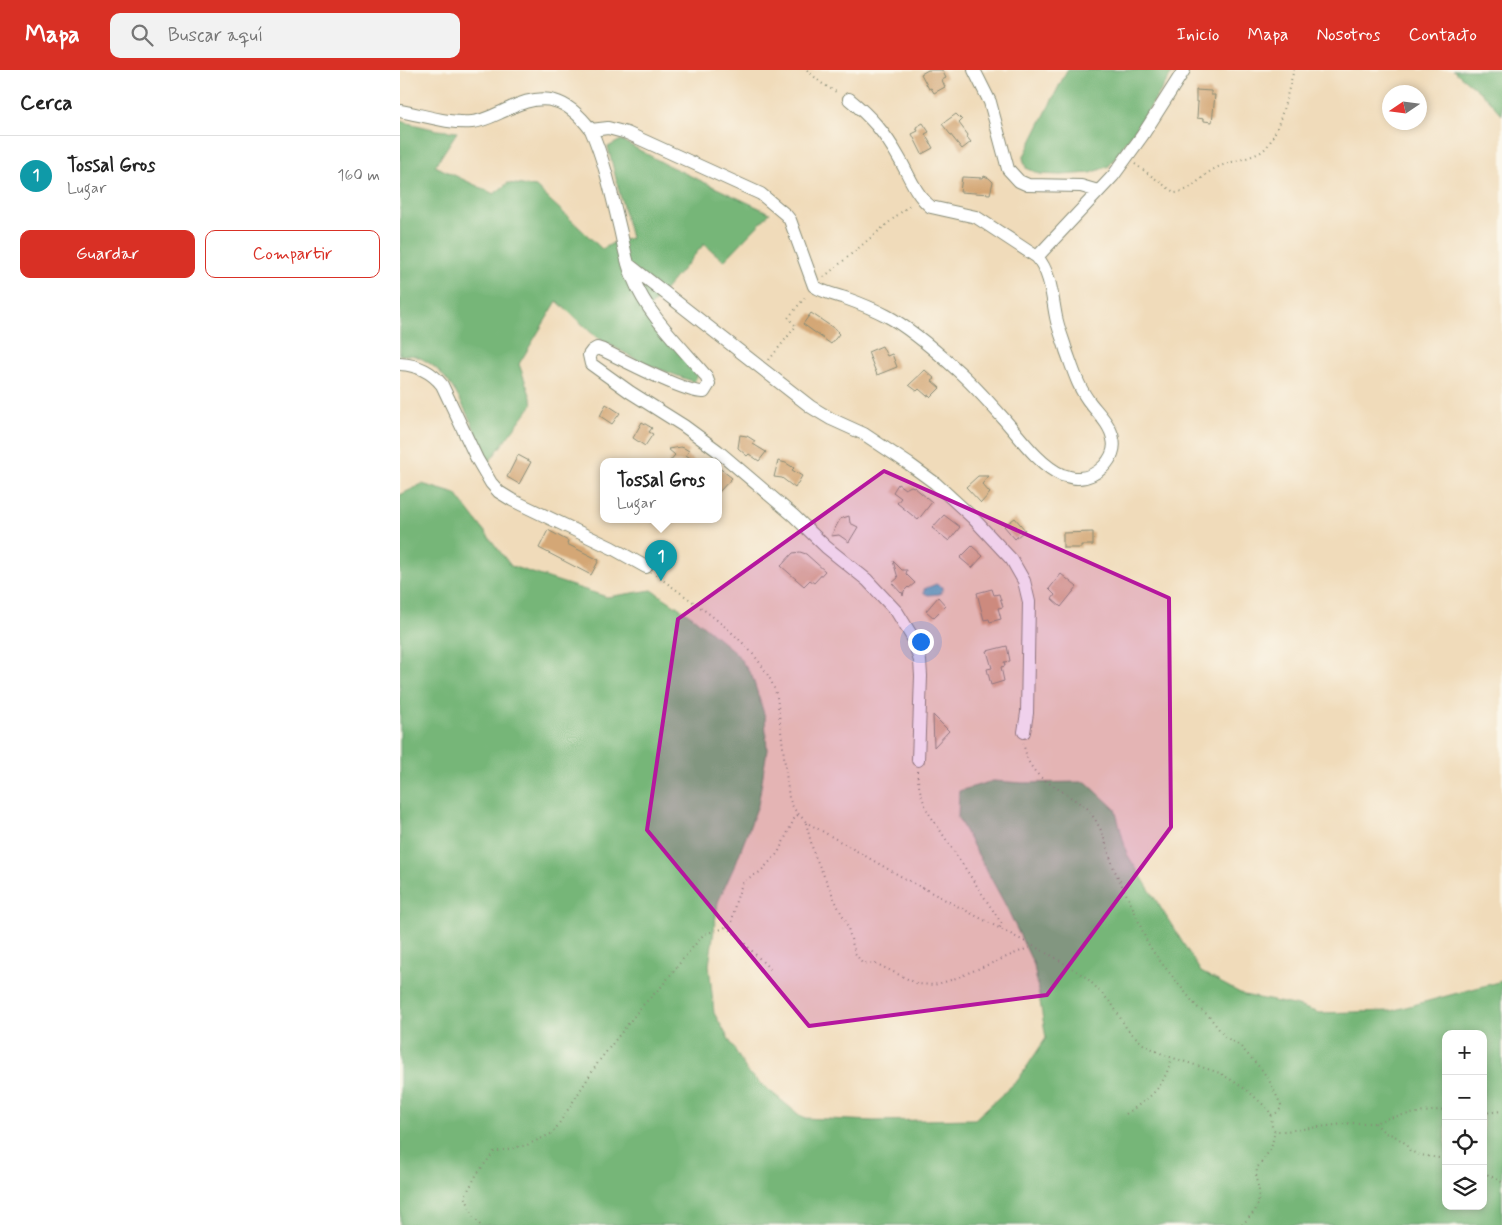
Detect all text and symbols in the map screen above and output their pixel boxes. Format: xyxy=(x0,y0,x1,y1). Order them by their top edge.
search box xyxy=(110,13,460,58)
text: Mapa xyxy=(25,20,80,51)
icon: search xyxy=(128,21,156,49)
text: Buscar aquí xyxy=(168,23,263,48)
text: Inicio xyxy=(1177,23,1219,47)
text: Mapa xyxy=(1247,23,1288,47)
text: Nosotros xyxy=(1316,23,1381,47)
text: Contacto xyxy=(1409,23,1477,47)
north arrow xyxy=(1382,85,1427,130)
text: Cerca xyxy=(20,89,73,117)
text: Tossal Gros xyxy=(67,153,155,178)
text: 1 xyxy=(32,165,40,186)
text: 160 m xyxy=(337,165,380,186)
text: Lugar xyxy=(67,178,106,199)
button: Guardar xyxy=(20,230,195,278)
button: Compartir xyxy=(205,230,380,278)
popup xyxy=(600,458,722,523)
text: Tossal Gros xyxy=(617,468,705,493)
text: Lugar xyxy=(617,493,656,514)
pin: 1 xyxy=(645,540,677,581)
your location xyxy=(908,629,934,655)
map controls xyxy=(1442,1030,1487,1210)
button: + xyxy=(1442,1030,1487,1075)
button: − xyxy=(1442,1075,1487,1120)
button: locate xyxy=(1442,1120,1487,1165)
button: layers xyxy=(1442,1165,1487,1210)

